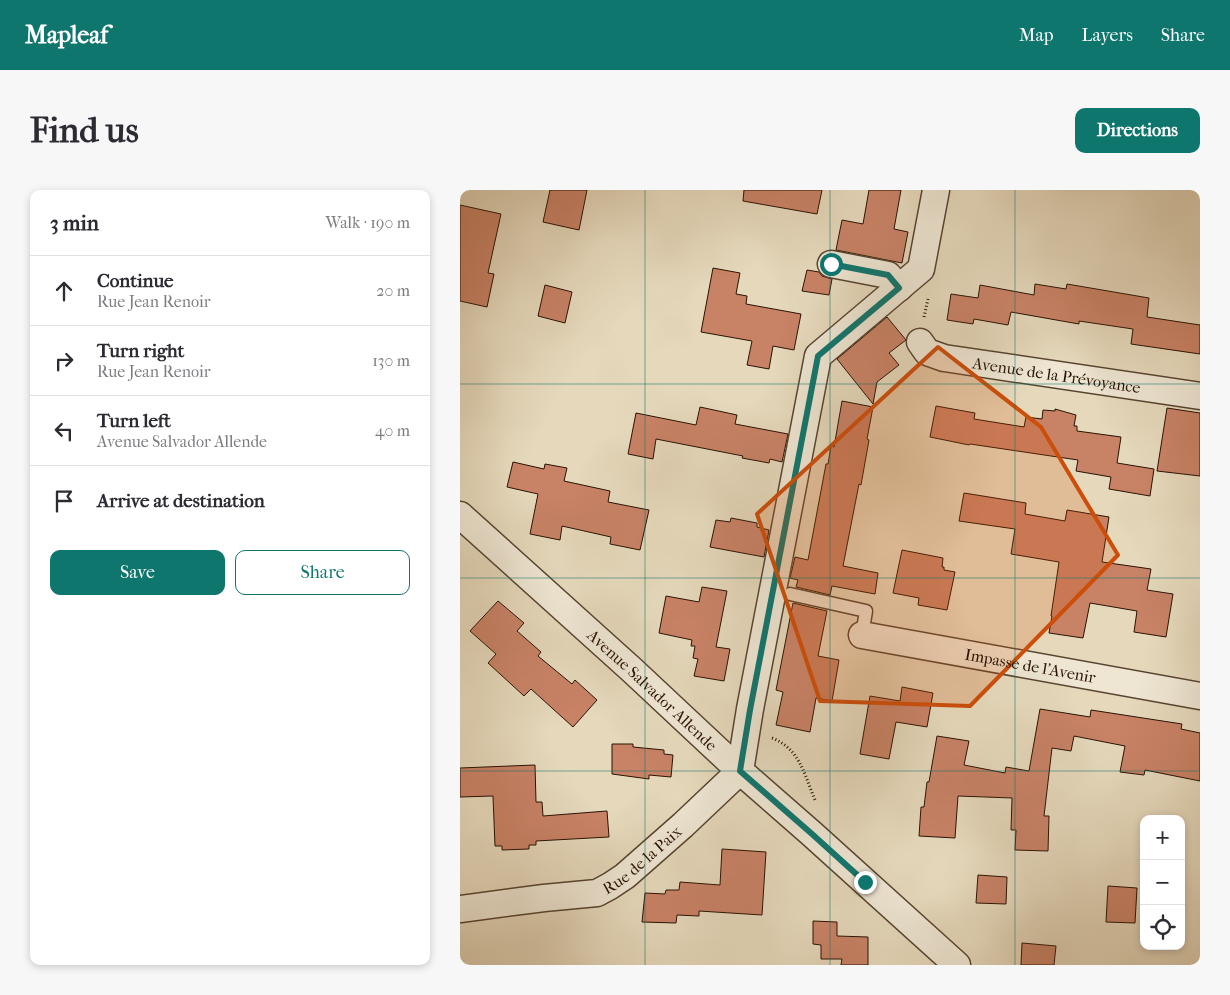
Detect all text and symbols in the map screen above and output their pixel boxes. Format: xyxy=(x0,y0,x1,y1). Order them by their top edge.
text: Mapleaf xyxy=(25,21,108,49)
text: Map xyxy=(1019,25,1053,46)
text: Layers xyxy=(1081,25,1133,46)
text: Share xyxy=(1161,25,1205,46)
button: Directions xyxy=(1075,108,1200,153)
text: Find us xyxy=(30,110,139,151)
text: 3 min xyxy=(50,211,99,235)
text: Walk · 190 m xyxy=(326,213,410,232)
route start xyxy=(820,253,843,276)
text: Continue xyxy=(97,270,173,292)
icon: ahead xyxy=(50,277,78,305)
text: 20 m xyxy=(376,281,410,300)
text: Rue Jean Renoir xyxy=(97,292,210,311)
text: Turn right xyxy=(97,340,184,362)
icon: right xyxy=(50,347,78,375)
text: 130 m xyxy=(372,351,410,370)
street label: Avenue de la Prévoyance xyxy=(970,353,1142,397)
text: Rue Jean Renoir xyxy=(97,362,210,381)
text: Turn left xyxy=(97,410,171,432)
icon: left xyxy=(50,417,78,445)
text: 40 m xyxy=(375,421,410,440)
text: Avenue Salvador Allende xyxy=(97,432,267,451)
icon: arrive xyxy=(50,487,78,515)
text: Arrive at destination xyxy=(97,490,265,512)
button: Save xyxy=(50,550,225,595)
button: Share xyxy=(235,550,410,595)
street label: Avenue Salvador Allende xyxy=(583,624,721,755)
street label: Impasse de l'Avenir xyxy=(963,644,1097,687)
map controls xyxy=(1140,815,1185,950)
button: + xyxy=(1140,815,1185,860)
street label: Rue de la Paix xyxy=(599,821,686,898)
button: − xyxy=(1140,860,1185,905)
route end xyxy=(854,871,877,894)
button: locate xyxy=(1140,905,1185,950)

